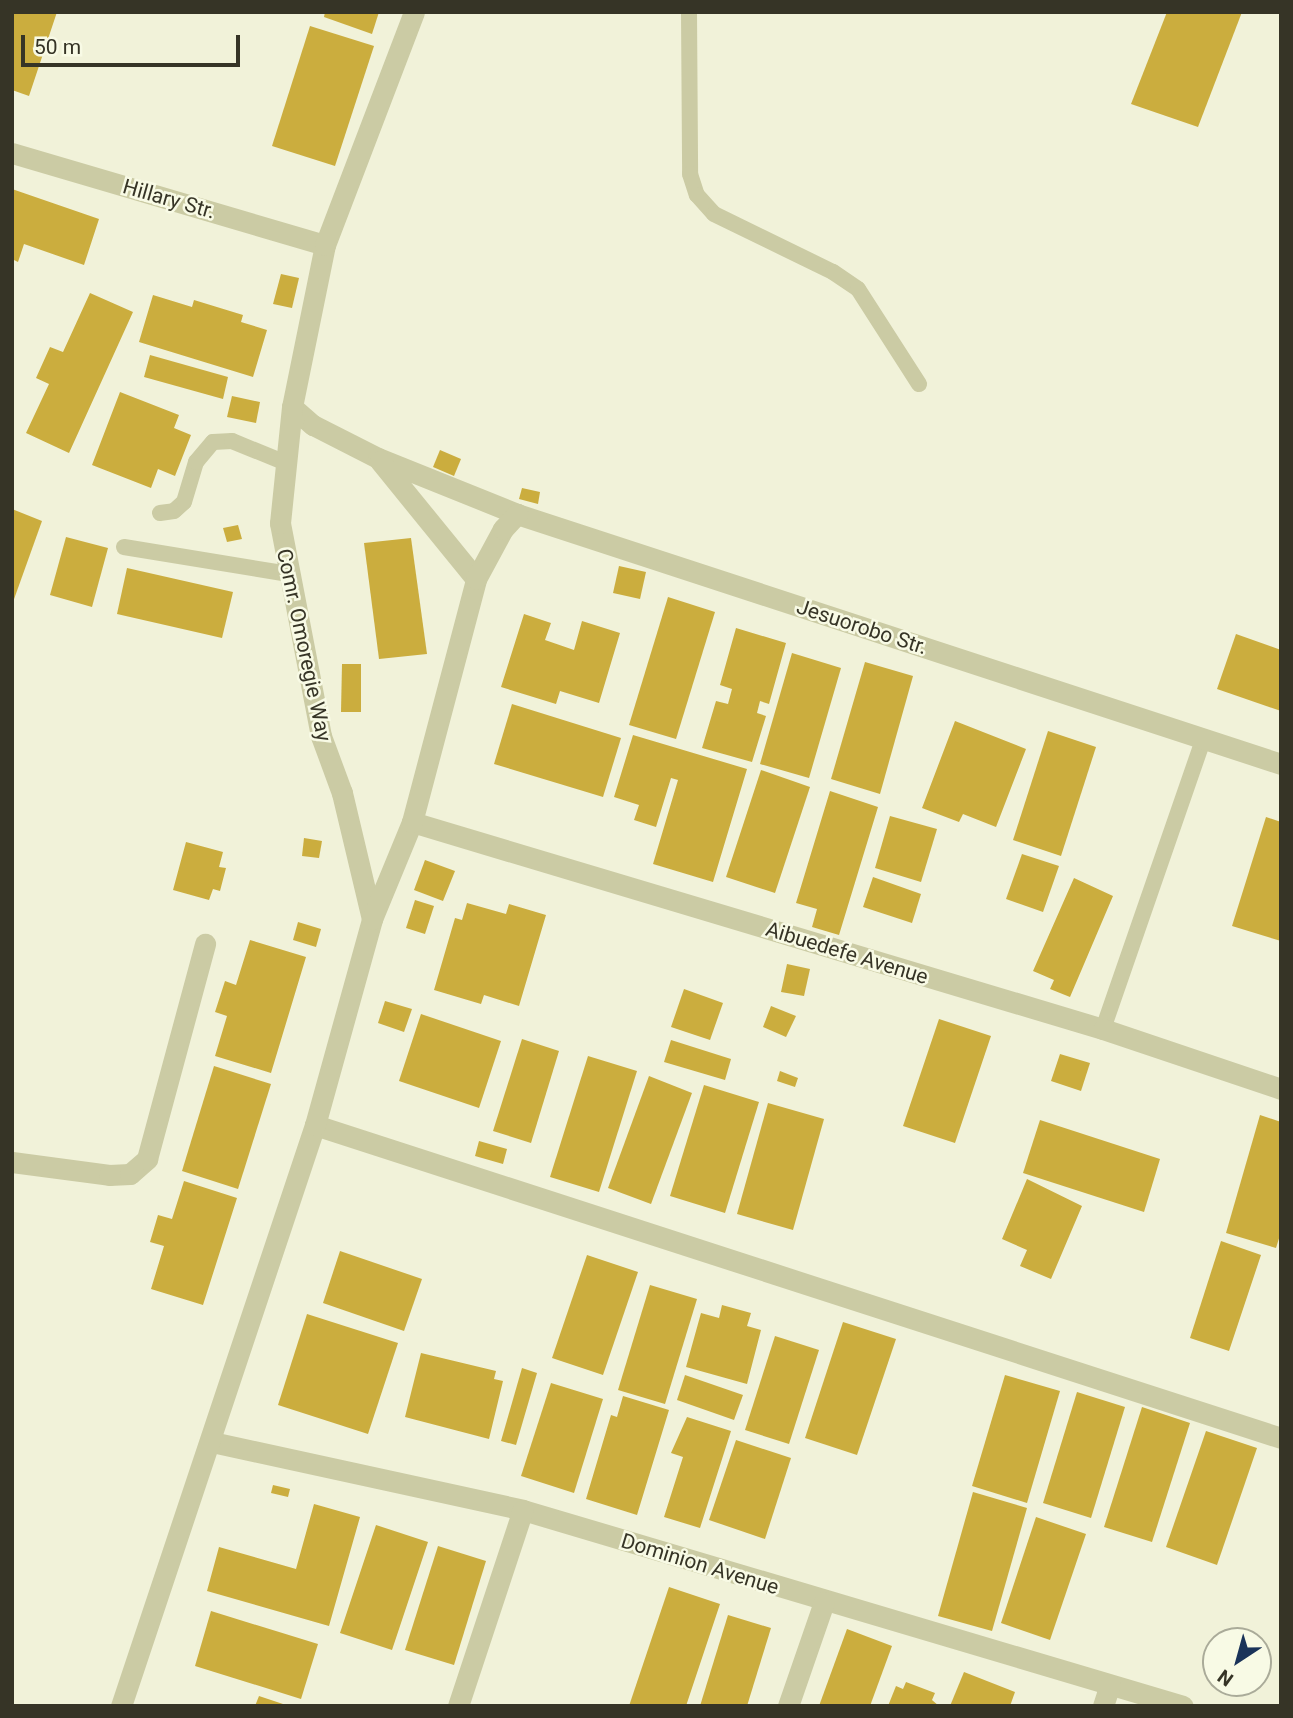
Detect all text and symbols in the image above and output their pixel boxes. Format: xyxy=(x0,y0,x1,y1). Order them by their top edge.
scale bar xyxy=(24,21,243,65)
text: 50 m xyxy=(34,35,81,59)
street label: Hillary Str. xyxy=(120,174,218,224)
street label: Comr. Omoregie Way xyxy=(271,546,337,744)
street label: Jesuorobo Str. xyxy=(794,594,930,660)
street label: Aibuedefe Avenue xyxy=(763,916,931,990)
street label: Dominion Avenue xyxy=(618,1528,782,1600)
north arrow xyxy=(1202,1627,1272,1697)
text: N xyxy=(1213,1665,1238,1691)

